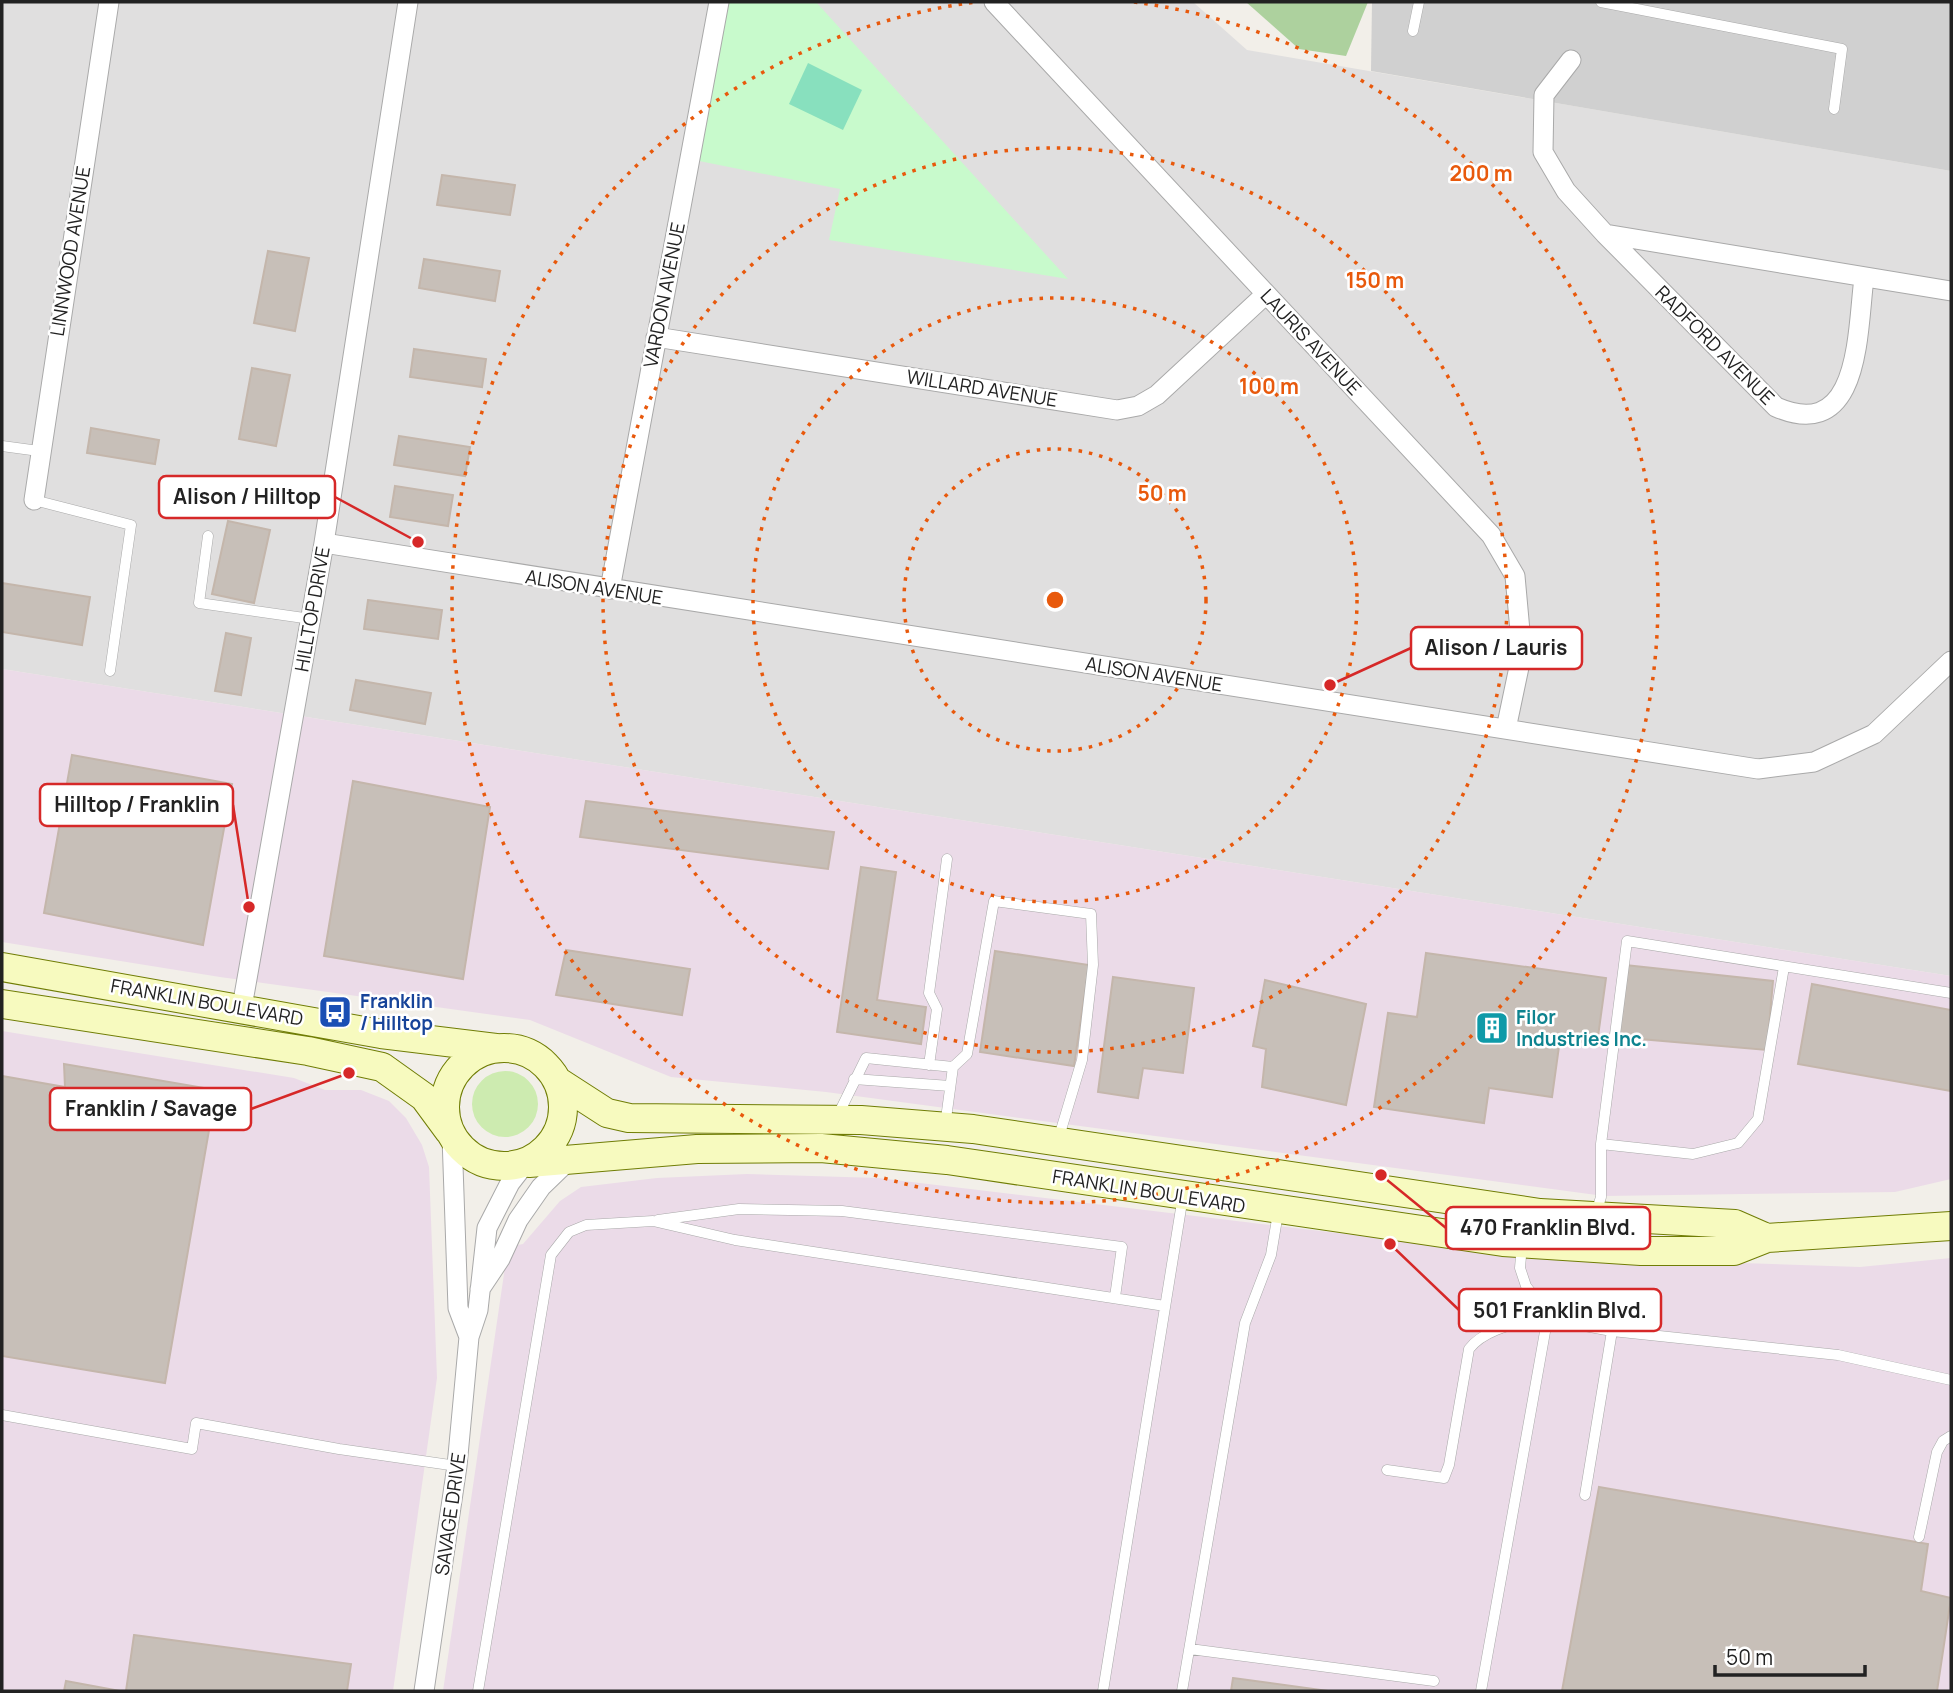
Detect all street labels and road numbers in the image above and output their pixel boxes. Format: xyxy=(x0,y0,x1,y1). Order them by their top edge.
street label: LINNWOOD AVENUE xyxy=(44,164,96,338)
street label: VARDON AVENUE xyxy=(637,220,691,370)
street label: RADFORD AVENUE xyxy=(1650,280,1780,410)
street label: LAURIS AVENUE xyxy=(1255,283,1367,401)
street label: WILLARD AVENUE xyxy=(905,363,1059,413)
street label: HILLTOP DRIVE xyxy=(288,544,336,674)
street label: ALISON AVENUE xyxy=(524,563,664,611)
street label: ALISON AVENUE xyxy=(1084,650,1224,698)
street label: FRANKLIN BOULEVARD xyxy=(109,972,305,1032)
street label: FRANKLIN BOULEVARD xyxy=(1051,1163,1247,1219)
street label: SAVAGE DRIVE xyxy=(429,1451,471,1577)

